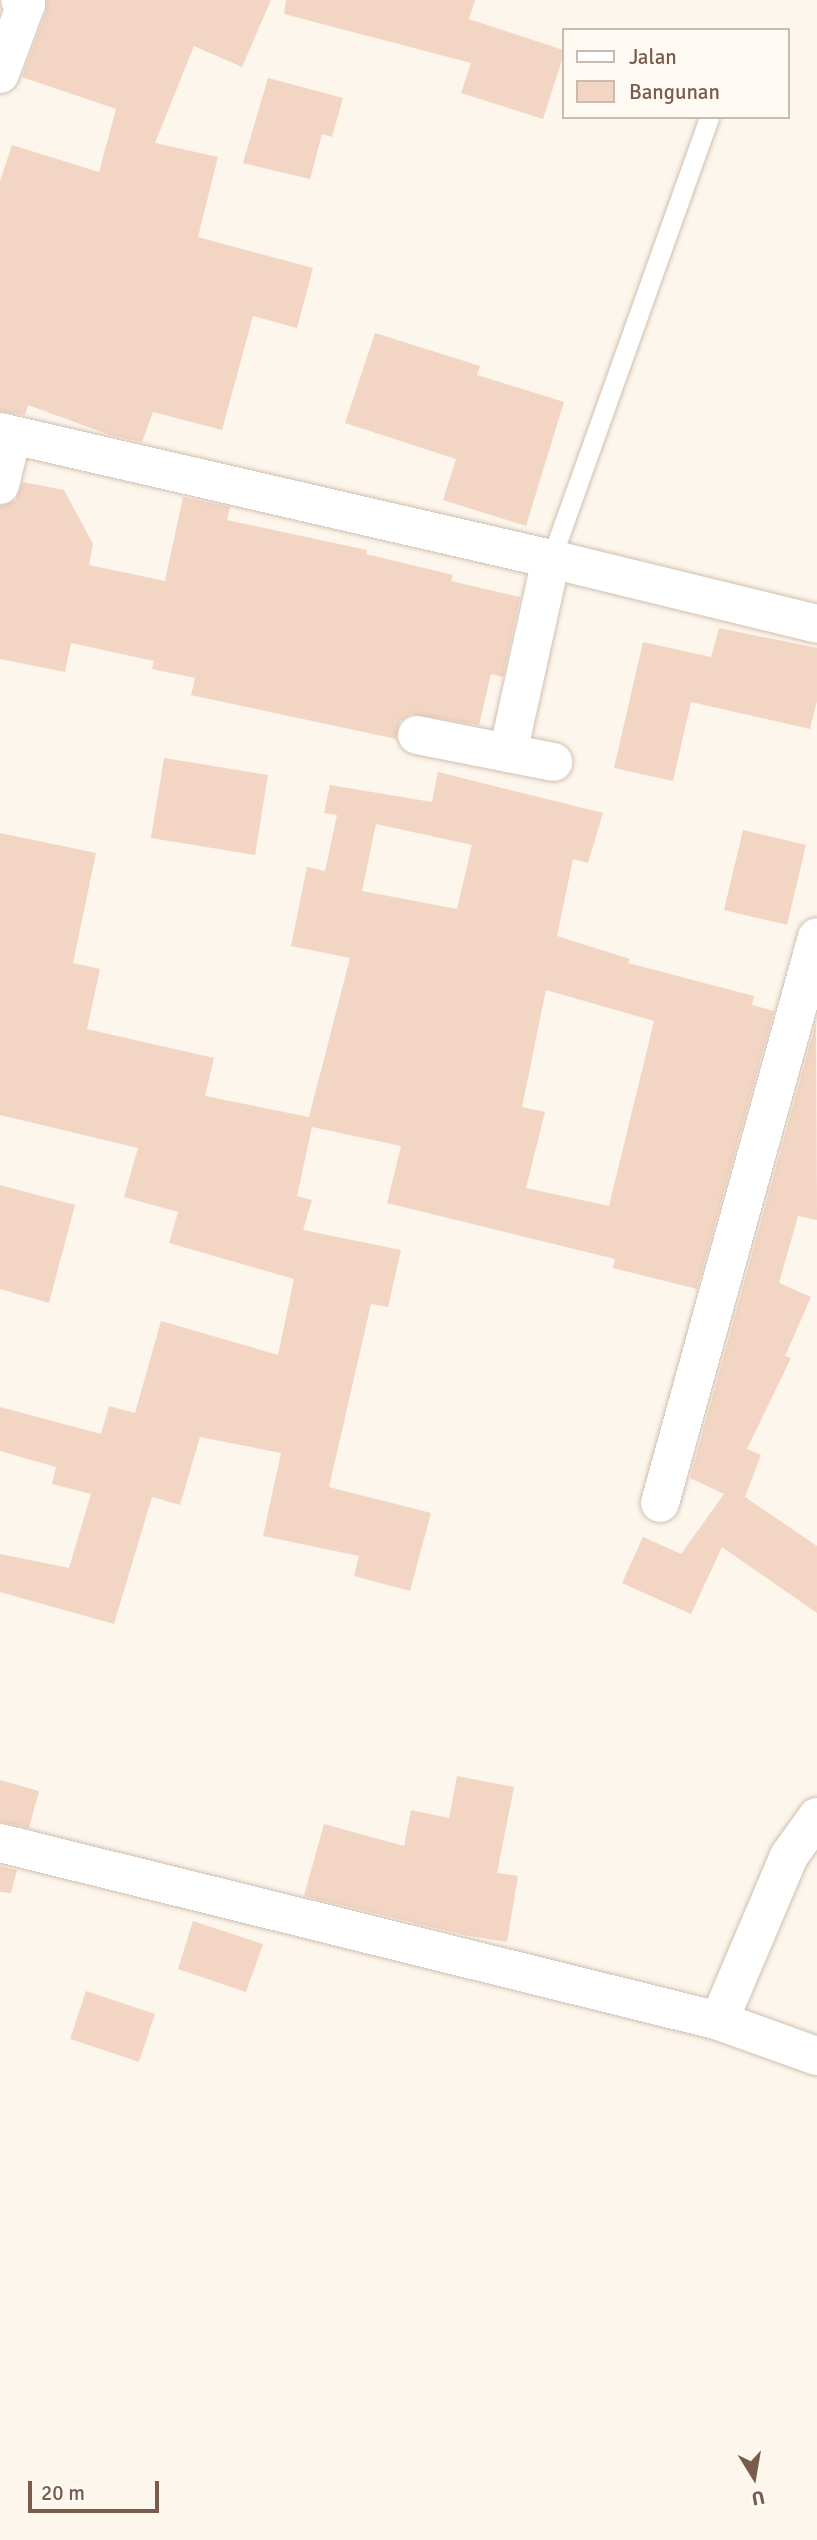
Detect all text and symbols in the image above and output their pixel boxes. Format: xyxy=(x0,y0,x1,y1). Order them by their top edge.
legend xyxy=(562,28,789,119)
text: Jalan xyxy=(629,44,677,70)
text: Bangunan xyxy=(629,79,720,105)
north arrow xyxy=(719,2442,789,2512)
scale bar xyxy=(32,2466,163,2510)
text: 20 m xyxy=(41,2480,85,2506)
text: U xyxy=(749,2485,767,2511)

